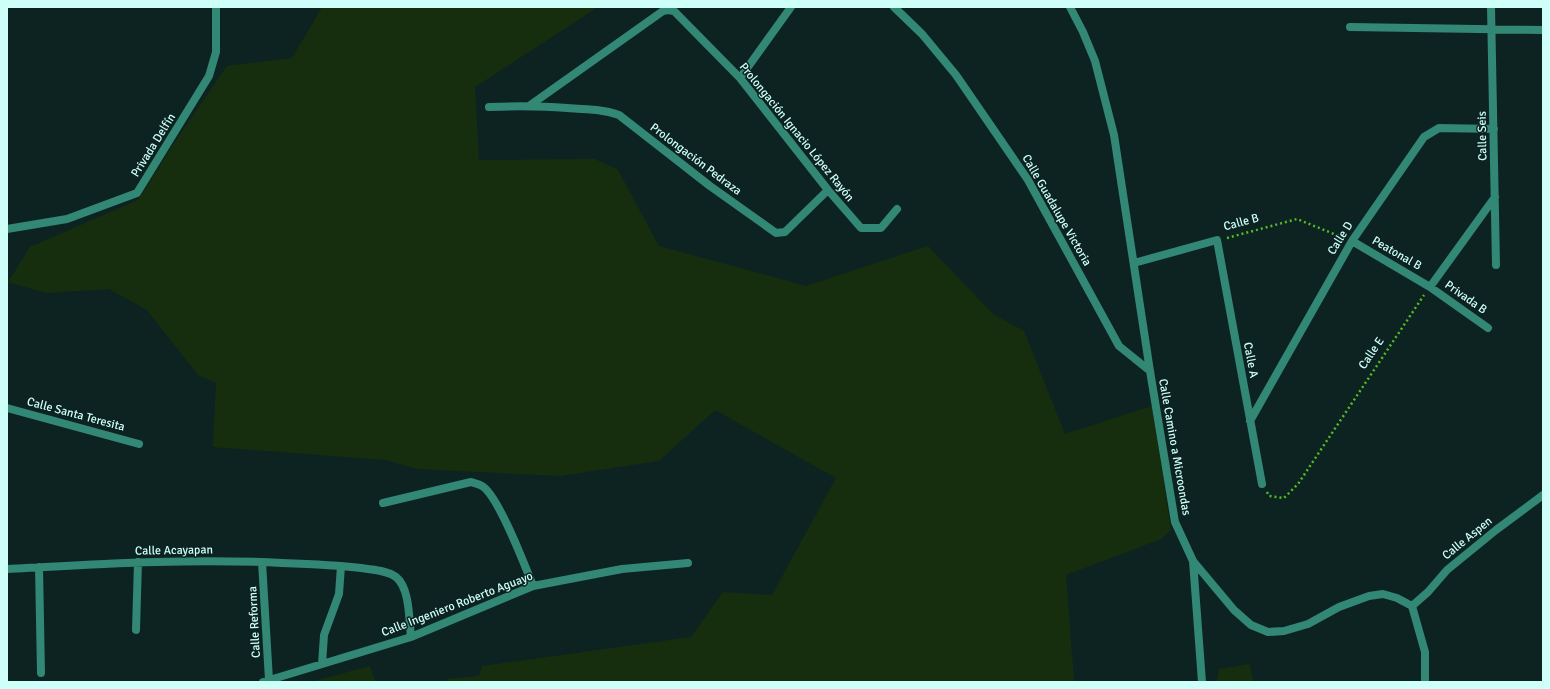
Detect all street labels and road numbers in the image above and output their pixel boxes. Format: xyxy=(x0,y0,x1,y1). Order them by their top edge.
street label: Prolongación Ignacio López Rayón xyxy=(736,60,857,205)
street label: Privada Delfín xyxy=(128,111,179,180)
street label: Calle Seis xyxy=(1475,111,1490,161)
street label: Prolongación Pedraza xyxy=(647,120,744,199)
street label: Calle Guadalupe Victoria xyxy=(1018,152,1095,269)
street label: Calle B xyxy=(1222,211,1260,234)
street label: Calle D xyxy=(1324,219,1357,258)
street label: Peatonal B xyxy=(1369,233,1424,274)
street label: Privada B xyxy=(1442,277,1490,317)
street label: Calle E xyxy=(1355,334,1388,372)
street label: Calle A xyxy=(1240,341,1261,380)
street label: Calle Camino a Microondas xyxy=(1155,378,1194,517)
street label: Calle Santa Teresita xyxy=(25,394,126,435)
street label: Calle Aspen xyxy=(1439,514,1495,563)
street label: Calle Acayapan xyxy=(135,542,213,559)
street label: Calle Ingeniero Roberto Aguayo xyxy=(379,569,535,640)
street label: Calle Reforma xyxy=(245,586,264,658)

